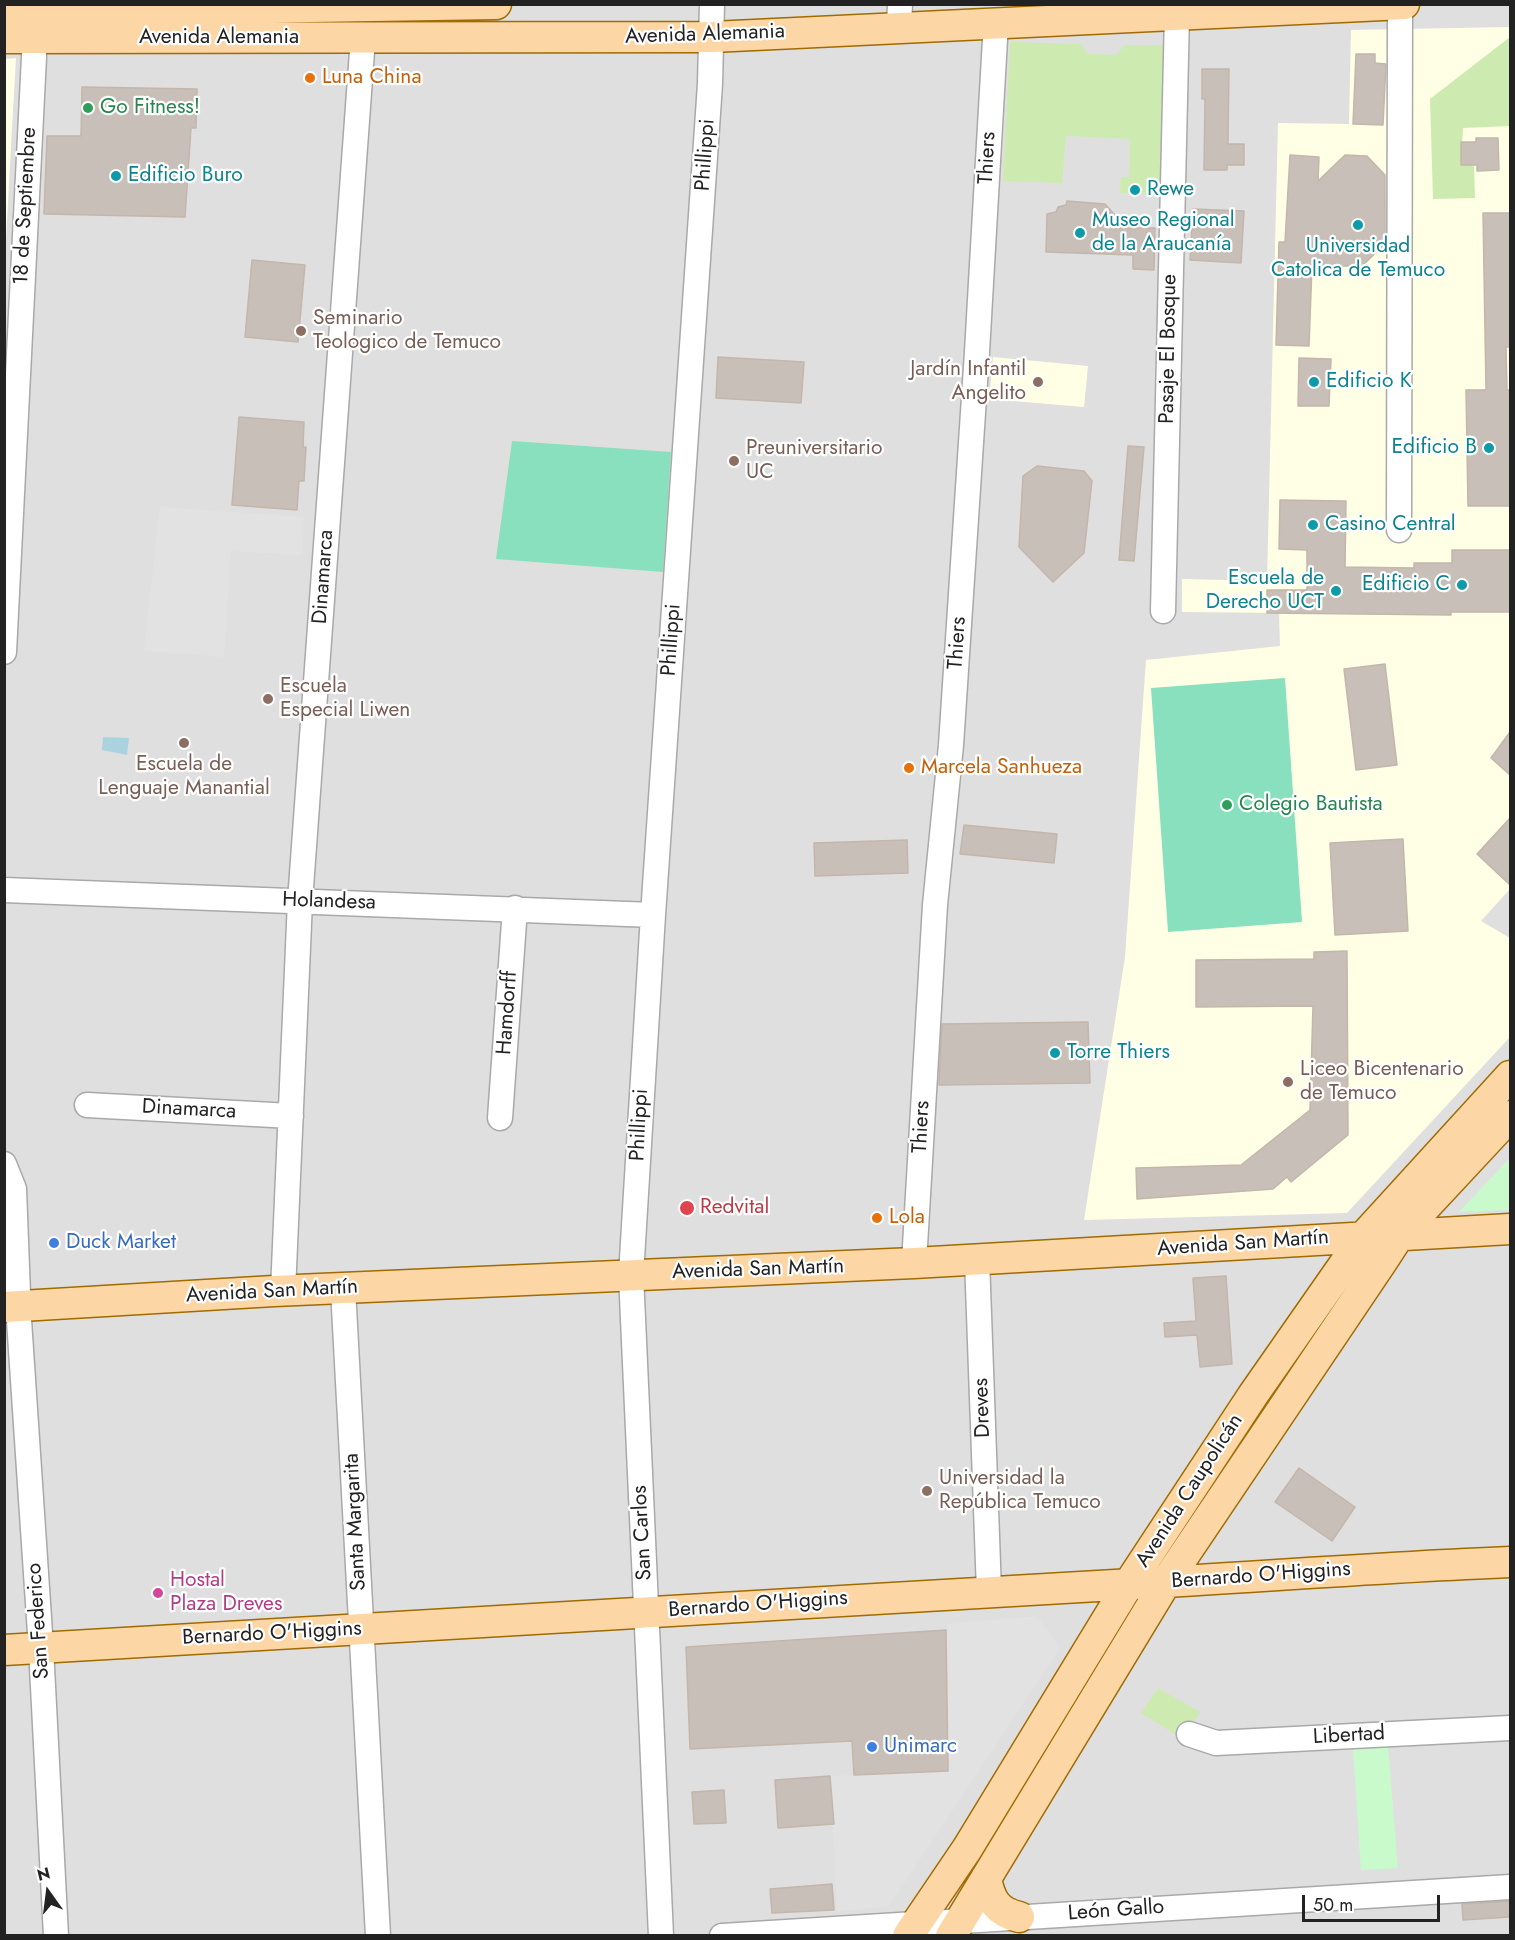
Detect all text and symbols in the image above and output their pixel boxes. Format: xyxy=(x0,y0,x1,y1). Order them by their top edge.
street label: Avenida Alemania xyxy=(625,20,785,50)
street label: Avenida Alemania xyxy=(139,25,299,51)
place label: Luna China xyxy=(322,65,421,91)
marker: Luna China xyxy=(303,71,317,85)
place label: Go Fitness! xyxy=(100,95,200,121)
marker: Go Fitness! xyxy=(81,101,95,115)
street label: Phillippi xyxy=(691,118,721,192)
street label: 18 de Septiembre xyxy=(9,126,43,286)
street label: Thiers xyxy=(974,131,1002,185)
place label: Edificio Buro xyxy=(128,163,243,189)
marker: Edificio Buro xyxy=(109,169,123,183)
place label: Rewe xyxy=(1147,177,1194,203)
marker: Rewe xyxy=(1128,183,1142,197)
place label: Museo Regional de la Araucanía xyxy=(1092,208,1235,258)
marker: Universidad Catolica de Temuco xyxy=(1351,218,1365,232)
marker: Museo Regional de la Araucanía xyxy=(1073,226,1087,240)
place label: Universidad Catolica de Temuco xyxy=(1271,234,1445,284)
street label: Pasaje El Bosque xyxy=(1155,274,1183,424)
place label: Seminario Teologico de Temuco xyxy=(313,306,501,356)
marker: Seminario Teologico de Temuco xyxy=(294,324,308,338)
place label: Jardín Infantil Angelito xyxy=(910,357,1026,407)
place label: Edificio K xyxy=(1326,369,1412,395)
marker: Jardín Infantil Angelito xyxy=(1031,375,1045,389)
marker: Edificio K xyxy=(1307,375,1321,389)
place label: Edificio B xyxy=(1392,435,1477,461)
place label: Preuniversitario UC xyxy=(746,436,882,486)
marker: Edificio B xyxy=(1482,441,1496,455)
marker: Preuniversitario UC xyxy=(727,454,741,468)
place label: Casino Central xyxy=(1325,512,1456,538)
marker: Casino Central xyxy=(1306,518,1320,532)
street label: Dinamarca xyxy=(308,529,340,625)
place label: Escuela de Derecho UCT xyxy=(1206,566,1324,616)
place label: Edificio C xyxy=(1362,572,1450,598)
marker: Edificio C xyxy=(1455,578,1469,592)
marker: Escuela de Derecho UCT xyxy=(1329,584,1343,598)
street label: Phillippi xyxy=(657,603,687,677)
street label: Thiers xyxy=(944,616,972,670)
place label: Escuela Especial Liwen xyxy=(280,674,410,724)
marker: Escuela Especial Liwen xyxy=(261,692,275,706)
marker: Escuela de Lenguaje Manantial xyxy=(177,736,191,750)
place label: Escuela de Lenguaje Manantial xyxy=(98,752,270,802)
place label: Marcela Sanhueza xyxy=(921,755,1082,781)
marker: Marcela Sanhueza xyxy=(902,761,916,775)
place label: Colegio Bautista xyxy=(1239,792,1383,818)
marker: Colegio Bautista xyxy=(1220,798,1234,812)
street label: Holandesa xyxy=(282,888,376,916)
street label: Hamdorff xyxy=(492,970,524,1056)
place label: Torre Thiers xyxy=(1067,1040,1170,1066)
marker: Torre Thiers xyxy=(1048,1046,1062,1060)
place label: Liceo Bicentenario de Temuco xyxy=(1300,1057,1464,1107)
marker: Liceo Bicentenario de Temuco xyxy=(1281,1075,1295,1089)
street label: Phillippi xyxy=(626,1088,654,1162)
street label: Dinamarca xyxy=(141,1095,237,1125)
street label: Thiers xyxy=(908,1100,936,1154)
place label: Redvital xyxy=(700,1195,769,1221)
marker: Redvital xyxy=(678,1199,696,1217)
place label: Lola xyxy=(889,1205,925,1231)
marker: Lola xyxy=(870,1211,884,1225)
street label: Avenida San Martín xyxy=(1156,1225,1330,1263)
place label: Duck Market xyxy=(66,1230,176,1256)
marker: Duck Market xyxy=(47,1236,61,1250)
street label: Avenida San Martín xyxy=(672,1254,844,1286)
street label: Avenida San Martín xyxy=(185,1275,359,1309)
street label: Dreves xyxy=(969,1378,997,1438)
street label: Avenida Caupolicán xyxy=(1131,1410,1249,1572)
street label: Santa Margarita xyxy=(340,1452,372,1592)
place label: Universidad la República Temuco xyxy=(939,1466,1101,1516)
marker: Universidad la República Temuco xyxy=(920,1484,934,1498)
street label: San Carlos xyxy=(628,1485,658,1581)
street label: Bernardo O'Higgins xyxy=(1170,1557,1352,1595)
street label: San Federico xyxy=(22,1562,56,1680)
place label: Hostal Plaza Dreves xyxy=(170,1568,282,1618)
marker: Hostal Plaza Dreves xyxy=(151,1586,165,1600)
street label: Bernardo O'Higgins xyxy=(667,1586,849,1624)
street label: Bernardo O'Higgins xyxy=(182,1617,362,1651)
street label: Libertad xyxy=(1312,1722,1386,1750)
place label: Unimarc xyxy=(884,1734,957,1760)
marker: Unimarc xyxy=(865,1740,879,1754)
text: N xyxy=(35,1861,52,1887)
north arrow xyxy=(18,1862,78,1922)
scale bar xyxy=(1305,1883,1443,1921)
text: 50 m xyxy=(1313,1892,1353,1918)
street label: León Gallo xyxy=(1067,1895,1165,1927)

